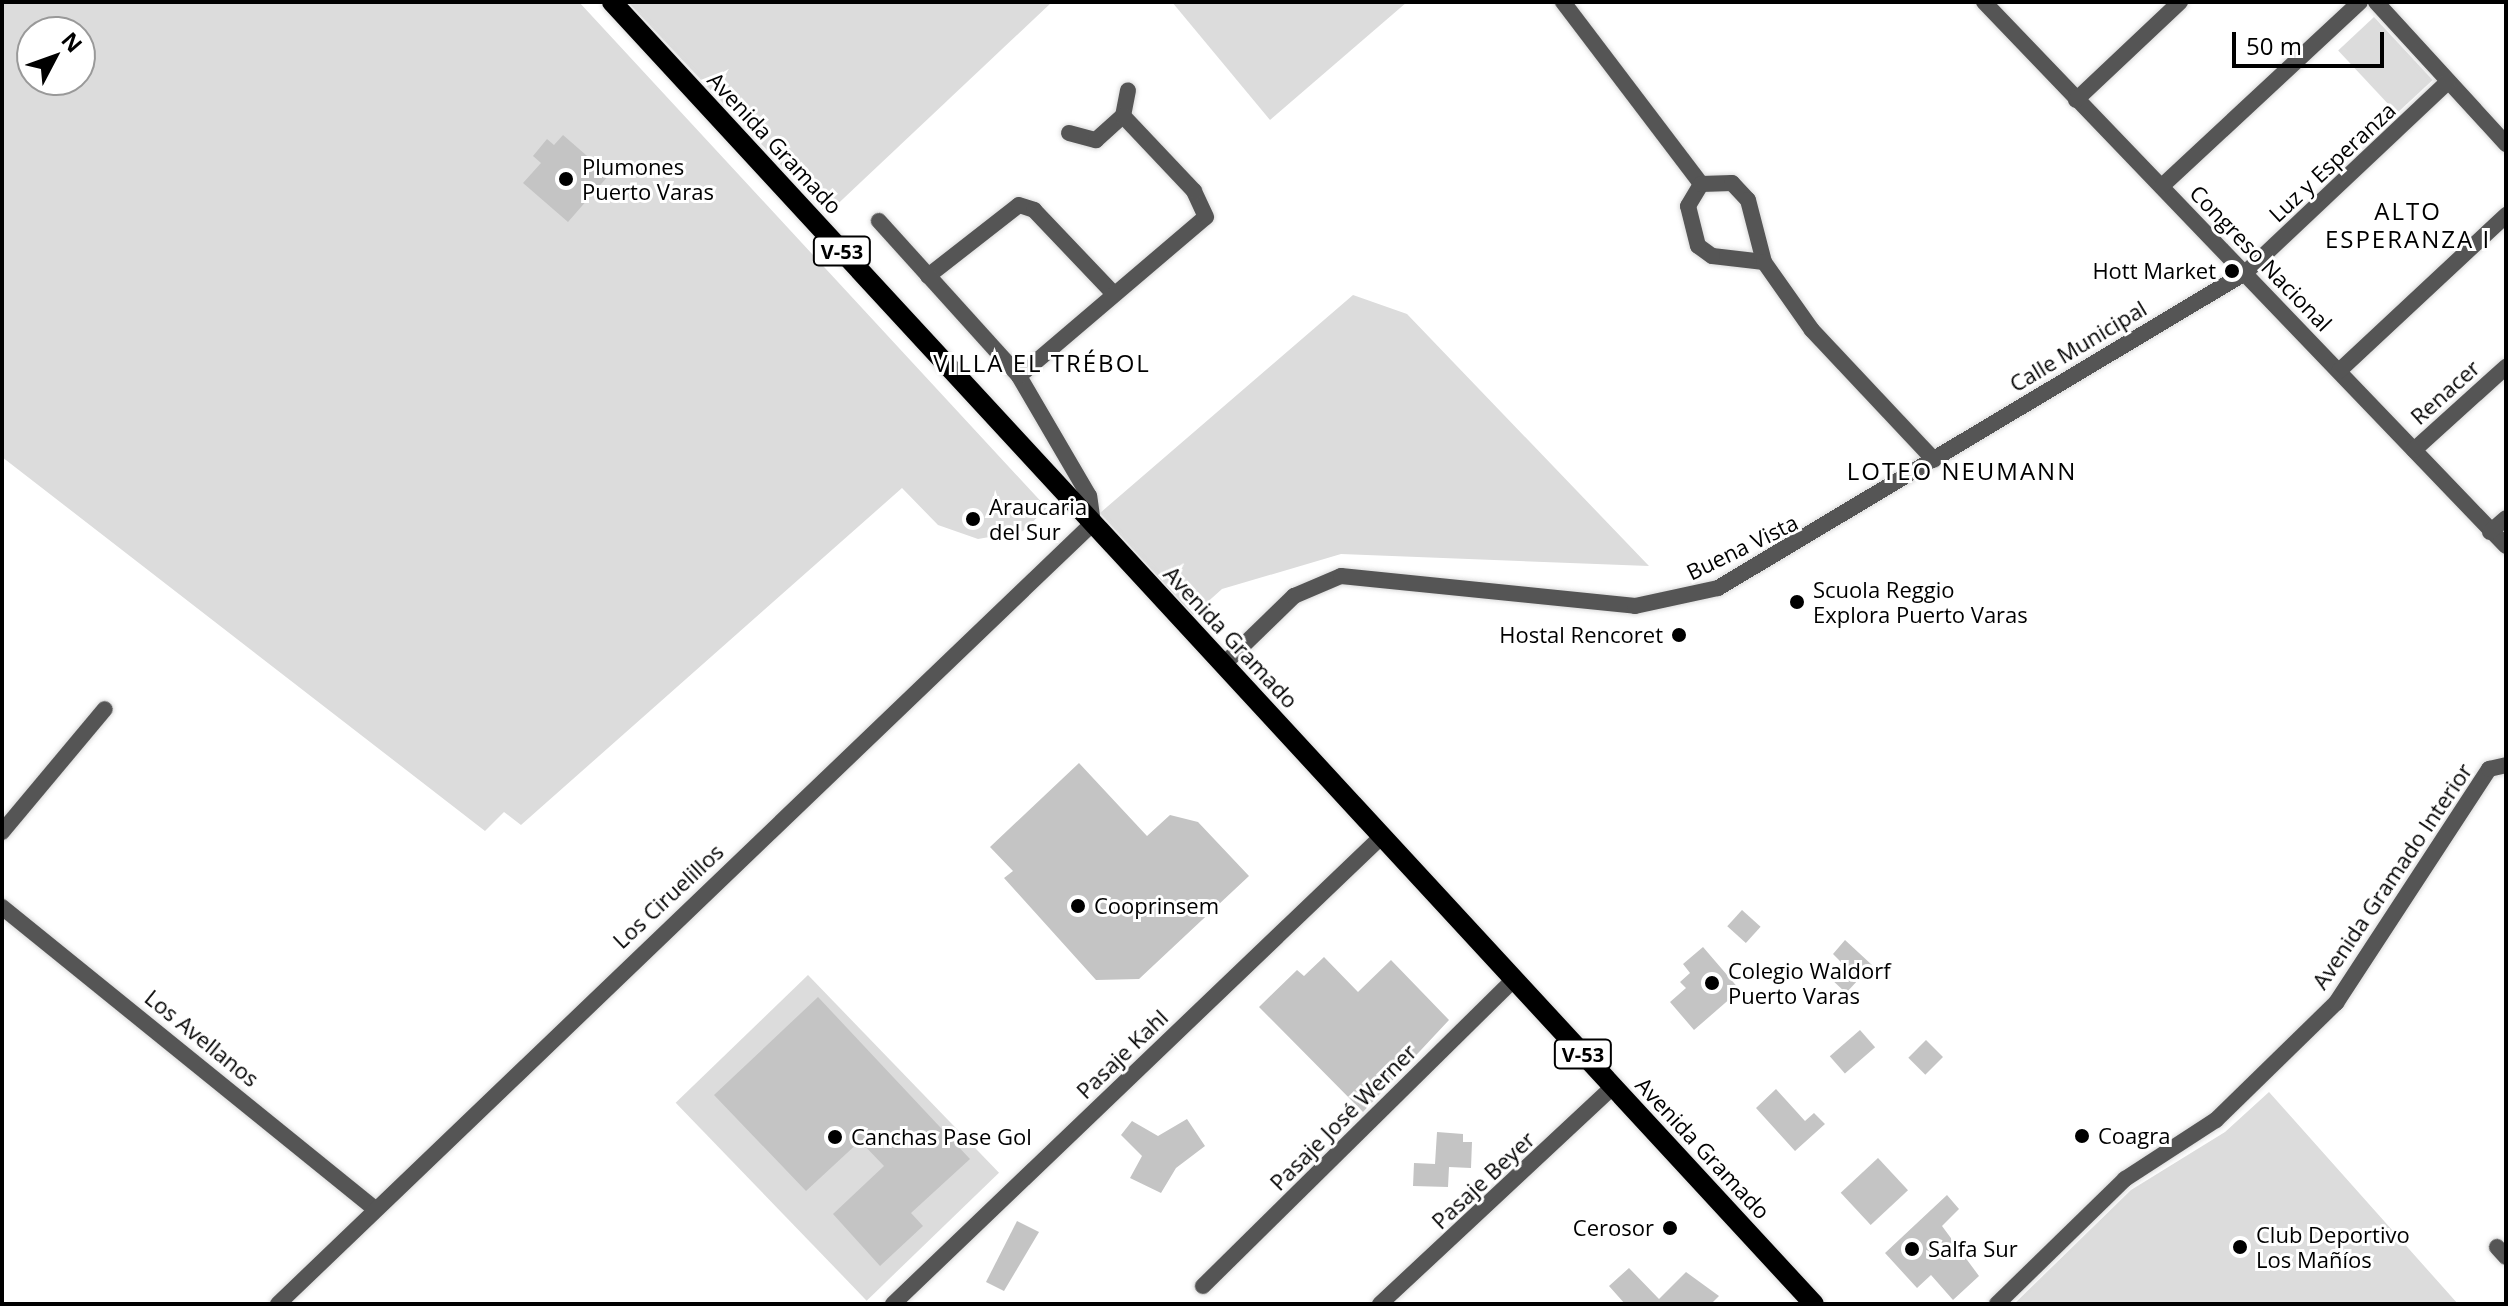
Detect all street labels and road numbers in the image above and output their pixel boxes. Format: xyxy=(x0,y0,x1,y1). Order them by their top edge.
street label: Avenida Gramado xyxy=(703,67,847,219)
street label: Luz y Esperanza xyxy=(2263,97,2401,227)
street label: Congreso Nacional xyxy=(2185,180,2337,336)
road number: V-53 xyxy=(812,235,872,267)
street label: Calle Municipal xyxy=(2005,295,2151,397)
street label: Renacer xyxy=(2405,354,2485,430)
street label: Buena Vista xyxy=(1682,509,1802,585)
street label: Avenida Gramado xyxy=(1159,561,1303,713)
street label: Avenida Gramado Interior xyxy=(2307,758,2477,994)
street label: Los Ciruelillos xyxy=(607,838,729,954)
street label: Los Avellanos xyxy=(140,984,264,1092)
street label: Pasaje Kahl xyxy=(1071,1004,1173,1104)
street label: Pasaje José Werner xyxy=(1264,1038,1422,1196)
road number: V-53 xyxy=(1553,1038,1613,1070)
street label: Avenida Gramado xyxy=(1631,1072,1775,1224)
street label: Pasaje Beyer xyxy=(1426,1126,1540,1234)

